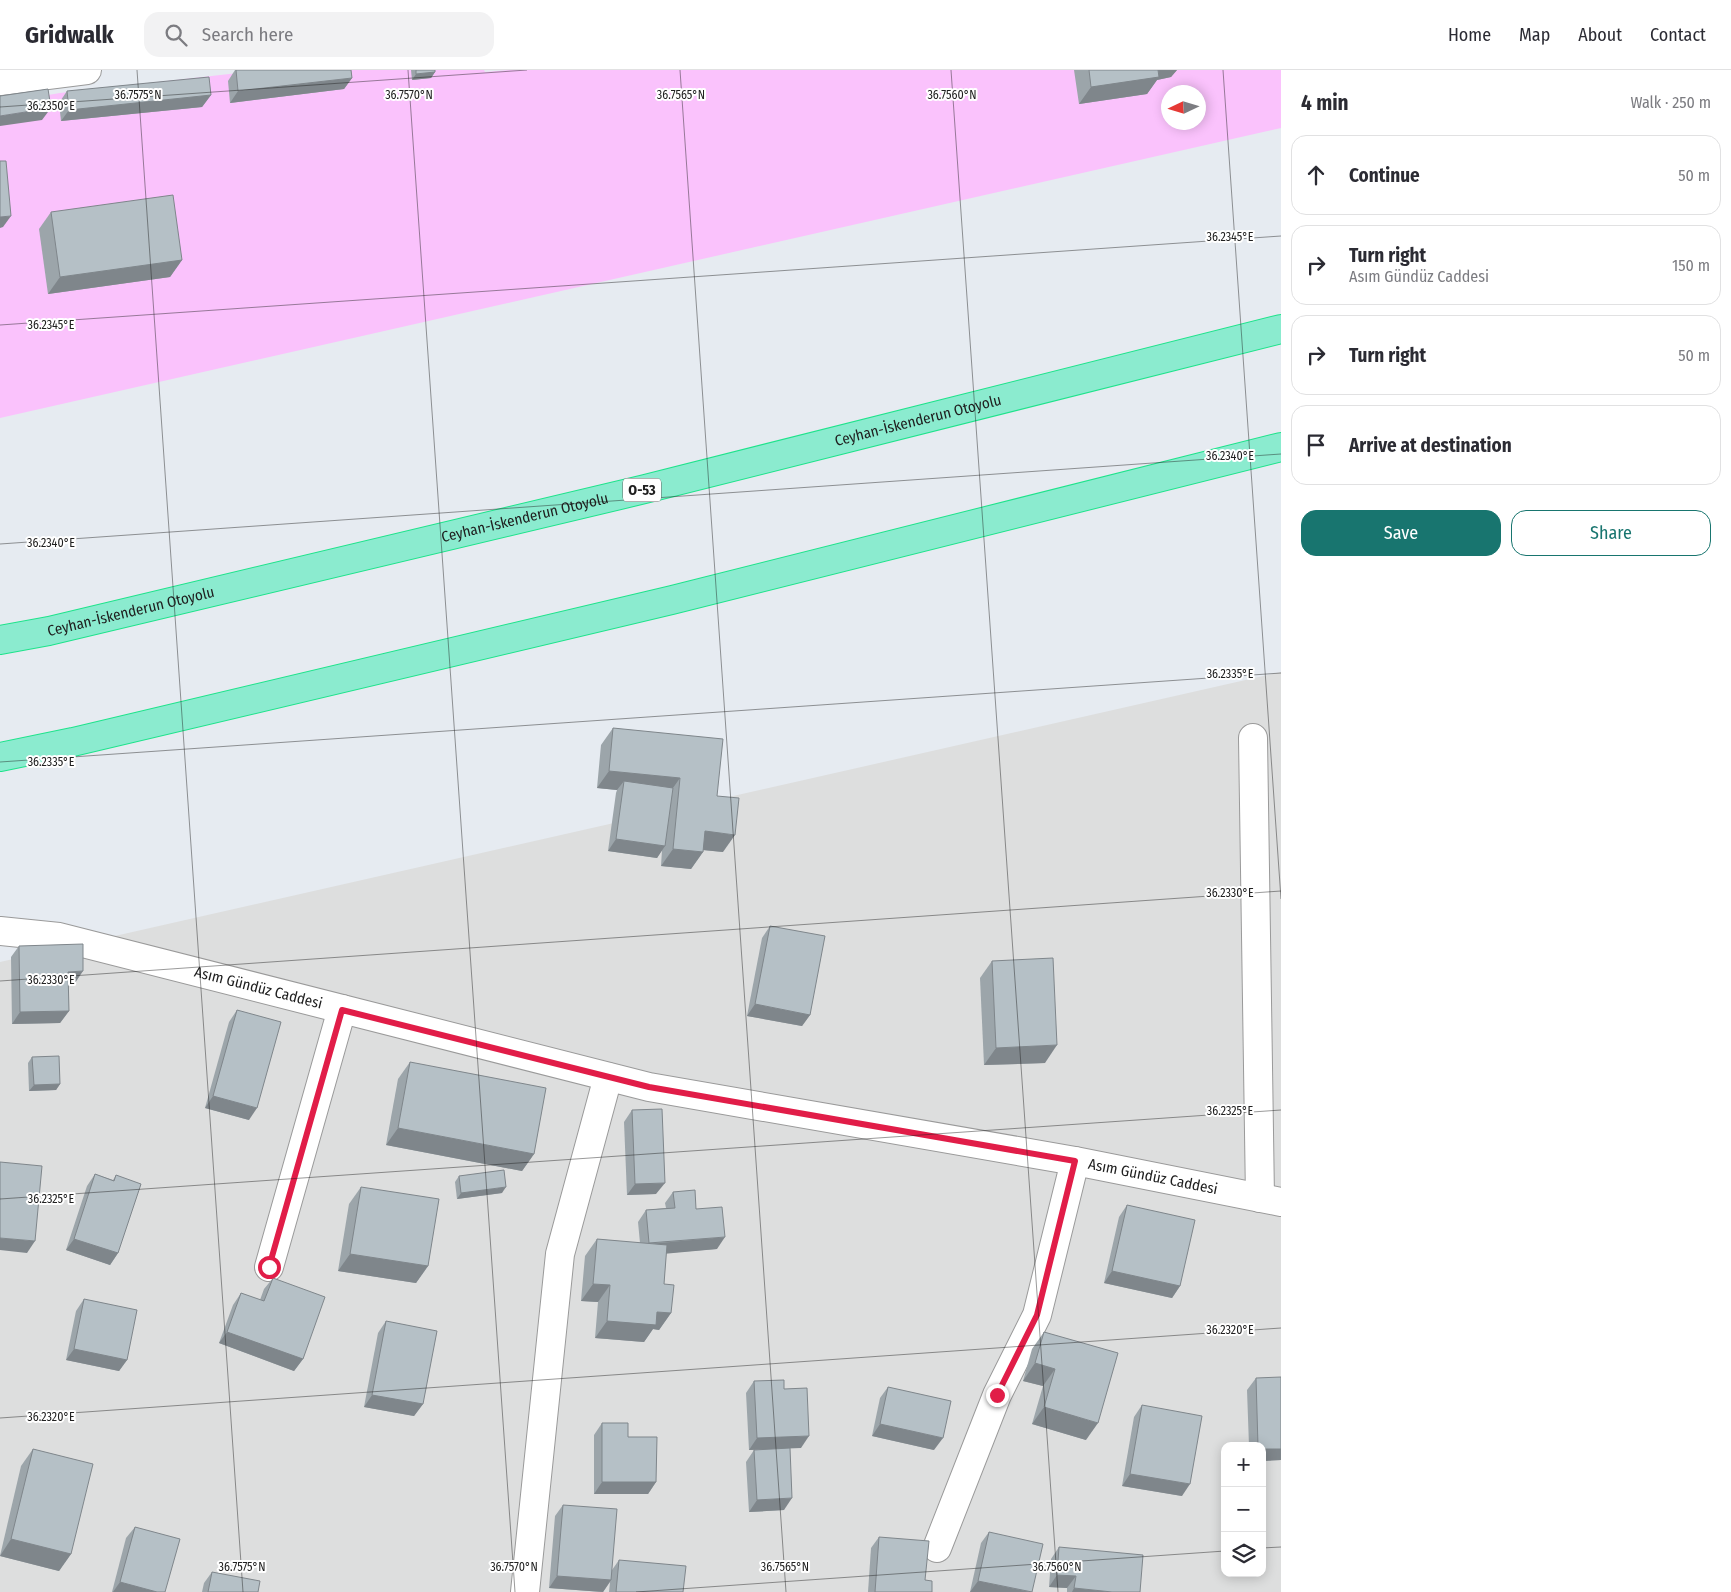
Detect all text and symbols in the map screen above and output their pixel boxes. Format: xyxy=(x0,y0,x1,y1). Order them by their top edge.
search box xyxy=(144,12,494,57)
text: Gridwalk xyxy=(25,21,114,49)
icon: search xyxy=(162,21,190,49)
text: Search here xyxy=(202,23,293,46)
text: Home xyxy=(1448,24,1491,46)
text: Map xyxy=(1519,24,1550,46)
text: About xyxy=(1578,24,1622,46)
text: Contact xyxy=(1650,24,1706,46)
north arrow xyxy=(1161,85,1206,130)
text: 36.7575°N xyxy=(115,88,161,102)
text: 36.7570°N xyxy=(385,88,433,102)
text: 36.7565°N xyxy=(657,88,705,102)
text: 36.7560°N xyxy=(927,88,977,102)
text: 4 min xyxy=(1301,90,1349,116)
text: Walk · 250 m xyxy=(1630,93,1711,112)
text: 36.2350°E xyxy=(27,99,75,113)
icon: ahead xyxy=(1302,161,1330,189)
text: Continue xyxy=(1349,164,1420,187)
text: 50 m xyxy=(1678,166,1710,185)
text: 36.2345°E xyxy=(1207,230,1254,244)
text: Turn right xyxy=(1349,244,1426,267)
icon: right xyxy=(1302,251,1330,279)
text: 150 m xyxy=(1672,256,1710,275)
text: Asım Gündüz Caddesi xyxy=(1349,267,1489,286)
text: 36.2345°E xyxy=(28,318,75,332)
icon: right xyxy=(1302,341,1330,369)
text: Turn right xyxy=(1349,344,1426,367)
text: 50 m xyxy=(1678,346,1710,365)
street label: Ceyhan-İskenderun Otoyolu xyxy=(833,391,1003,450)
icon: arrive xyxy=(1302,431,1330,459)
text: Arrive at destination xyxy=(1349,434,1512,457)
text: 36.2340°E xyxy=(1206,449,1254,463)
road number: O-53 xyxy=(623,478,661,502)
street label: Ceyhan-İskenderun Otoyolu xyxy=(440,489,610,546)
button: Save xyxy=(1301,510,1501,556)
button: Share xyxy=(1511,510,1711,556)
text: 36.2340°E xyxy=(27,536,75,550)
street label: Ceyhan-İskenderun Otoyolu xyxy=(46,583,216,640)
text: 36.2335°E xyxy=(1207,667,1254,681)
text: 36.2335°E xyxy=(28,755,75,769)
text: 36.2330°E xyxy=(1206,886,1254,900)
street label: Asım Gündüz Caddesi xyxy=(192,963,324,1013)
text: 36.2330°E xyxy=(27,973,75,987)
text: 36.2325°E xyxy=(1207,1104,1254,1118)
street label: Asım Gündüz Caddesi xyxy=(1087,1155,1219,1198)
text: 36.2325°E xyxy=(28,1192,75,1206)
route start xyxy=(258,1256,281,1279)
text: 36.2320°E xyxy=(1206,1323,1254,1337)
route end xyxy=(986,1384,1009,1407)
text: 36.2320°E xyxy=(27,1410,75,1424)
map controls xyxy=(1221,1442,1266,1577)
button: + xyxy=(1221,1442,1266,1487)
button: − xyxy=(1221,1487,1266,1532)
button: layers xyxy=(1221,1532,1266,1577)
text: 36.7575°N xyxy=(219,1560,265,1574)
text: 36.7570°N xyxy=(490,1560,538,1574)
text: 36.7565°N xyxy=(761,1560,809,1574)
text: 36.7560°N xyxy=(1032,1560,1082,1574)

